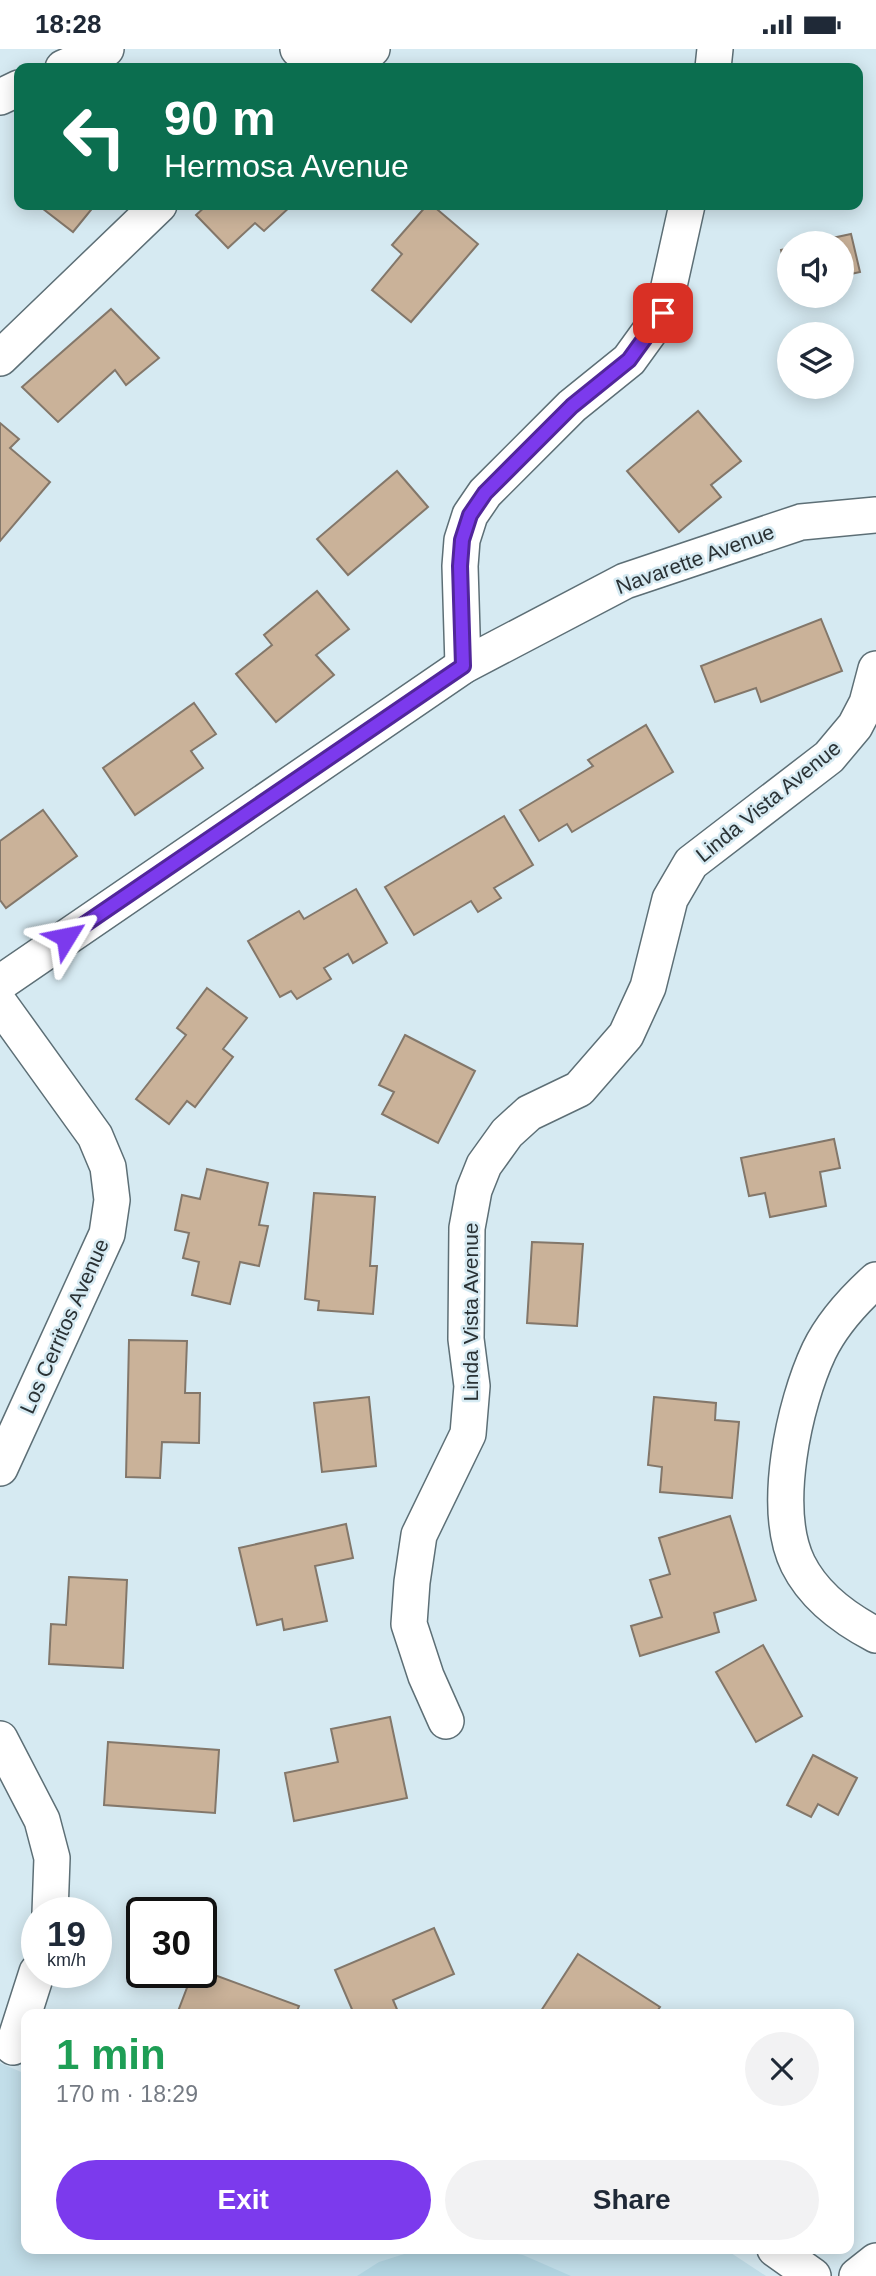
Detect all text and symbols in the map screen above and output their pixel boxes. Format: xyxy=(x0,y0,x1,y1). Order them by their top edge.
text: 18:28 xyxy=(35,9,102,39)
icon: left xyxy=(49,91,140,182)
text: 90 m xyxy=(164,91,276,145)
text: Hermosa Avenue xyxy=(164,148,409,184)
map controls xyxy=(777,231,854,399)
button: sound xyxy=(777,231,854,308)
pin xyxy=(633,283,693,343)
icon: arrive xyxy=(644,294,682,332)
button: layers xyxy=(777,322,854,399)
street label: Navarette Avenue xyxy=(613,520,777,598)
street label: Linda Vista Avenue xyxy=(691,736,845,866)
position arrow xyxy=(29,900,103,974)
street label: Linda Vista Avenue xyxy=(459,1222,482,1402)
street label: Los Cerritos Avenue xyxy=(15,1235,113,1417)
speed limit sign: 30 xyxy=(126,1897,217,1988)
text: 19 xyxy=(47,1914,86,1953)
text: km/h xyxy=(47,1950,86,1970)
text: 1 min xyxy=(56,2031,166,2078)
button: close xyxy=(745,2032,819,2106)
text: 170 m · 18:29 xyxy=(56,2081,198,2107)
button: Exit xyxy=(56,2160,431,2240)
button: Share xyxy=(445,2160,819,2240)

